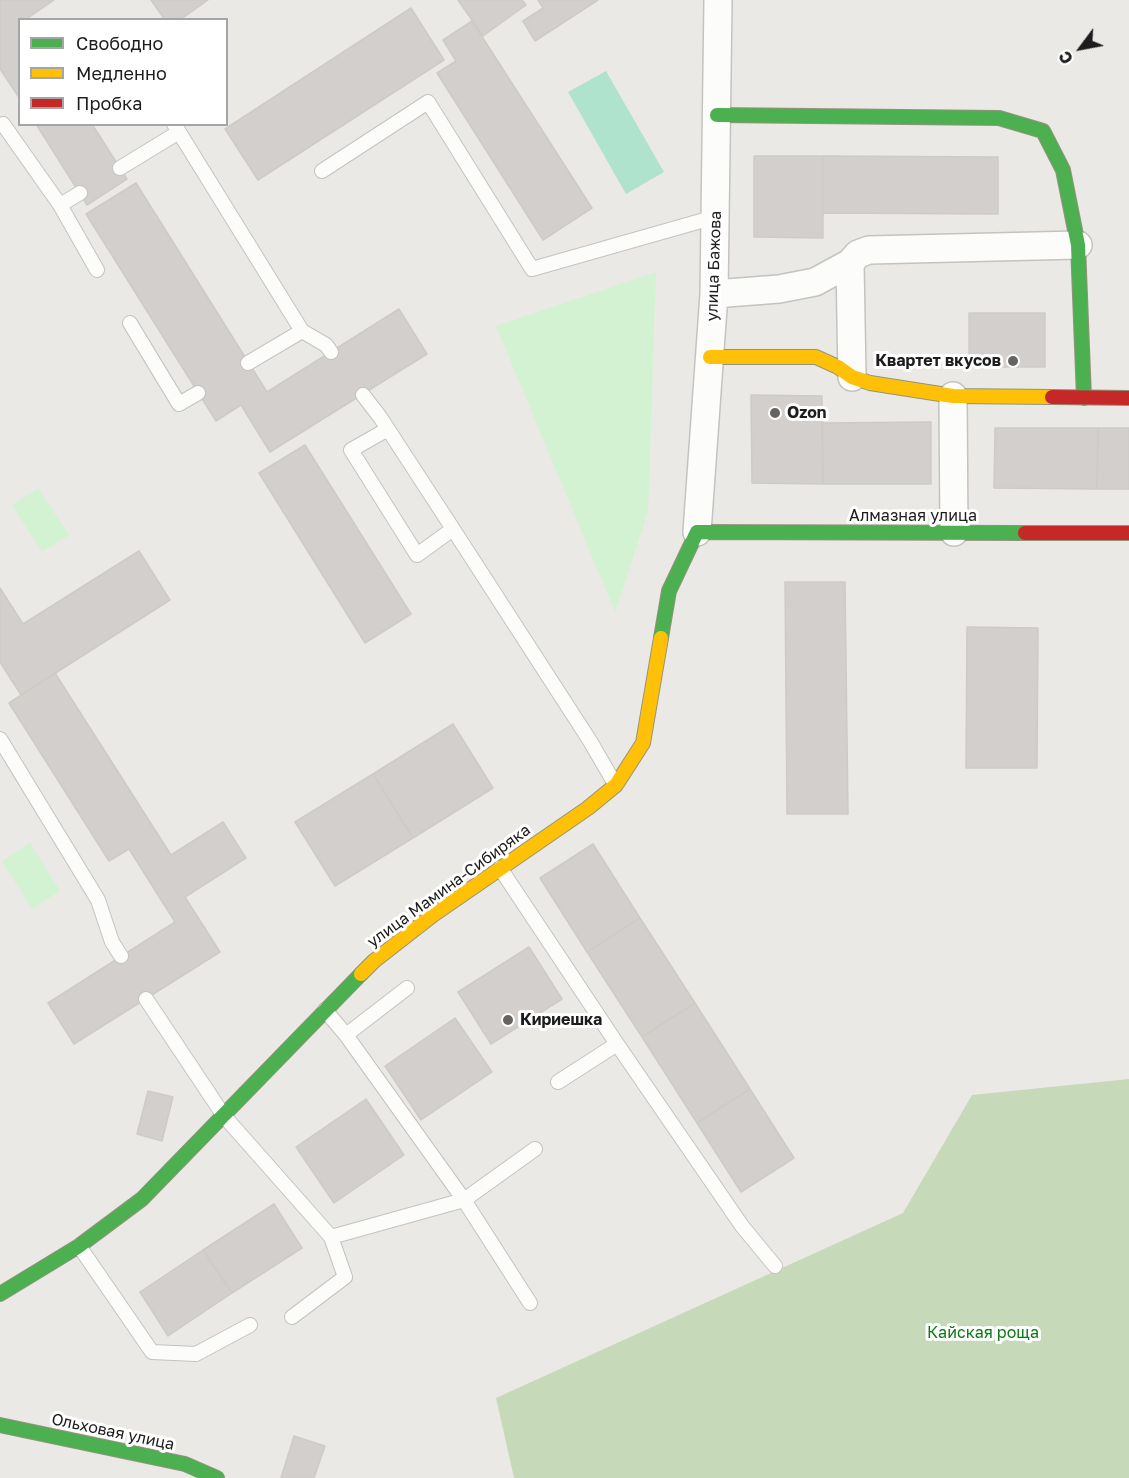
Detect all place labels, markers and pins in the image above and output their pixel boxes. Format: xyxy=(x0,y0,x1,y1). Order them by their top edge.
place label: Квартет вкусов xyxy=(875,351,1001,371)
marker: Квартет вкусов xyxy=(1006,354,1020,368)
place label: Ozon xyxy=(787,403,827,423)
marker: Ozon xyxy=(768,406,782,420)
place label: Кириешка xyxy=(520,1010,602,1030)
marker: Кириешка xyxy=(501,1013,515,1027)

